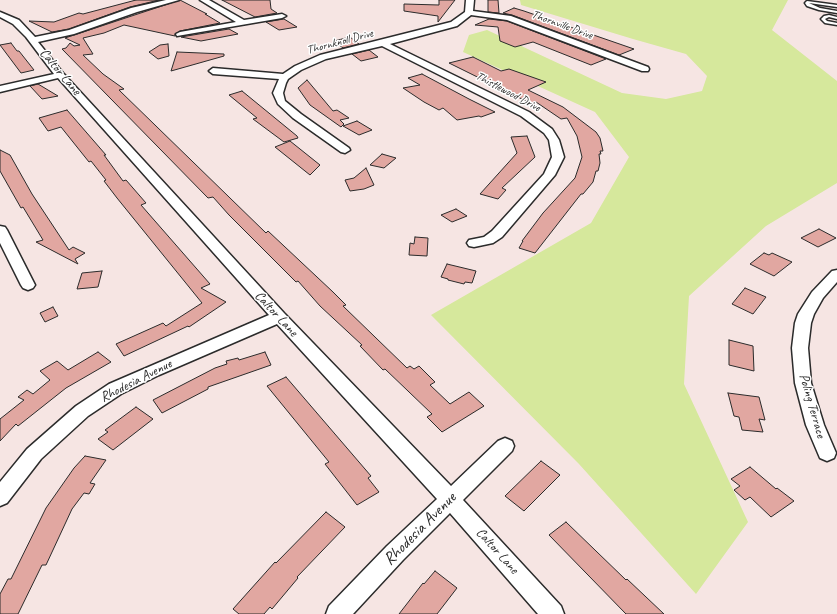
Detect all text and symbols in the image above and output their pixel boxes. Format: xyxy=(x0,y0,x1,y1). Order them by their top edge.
street label: Thornville Drive xyxy=(530,7,594,43)
street label: Thornknoll Drive xyxy=(305,26,375,58)
street label: Caltor Lane xyxy=(36,45,84,99)
street label: Thistlewood Drive xyxy=(473,69,543,115)
street label: Caltor Lane xyxy=(251,288,301,340)
street label: Rhodesia Avenue xyxy=(97,356,175,406)
street label: Poling Terrace xyxy=(795,372,829,440)
street label: Rhodesia Avenue xyxy=(379,488,461,570)
street label: Caltor Lane xyxy=(472,525,522,577)

